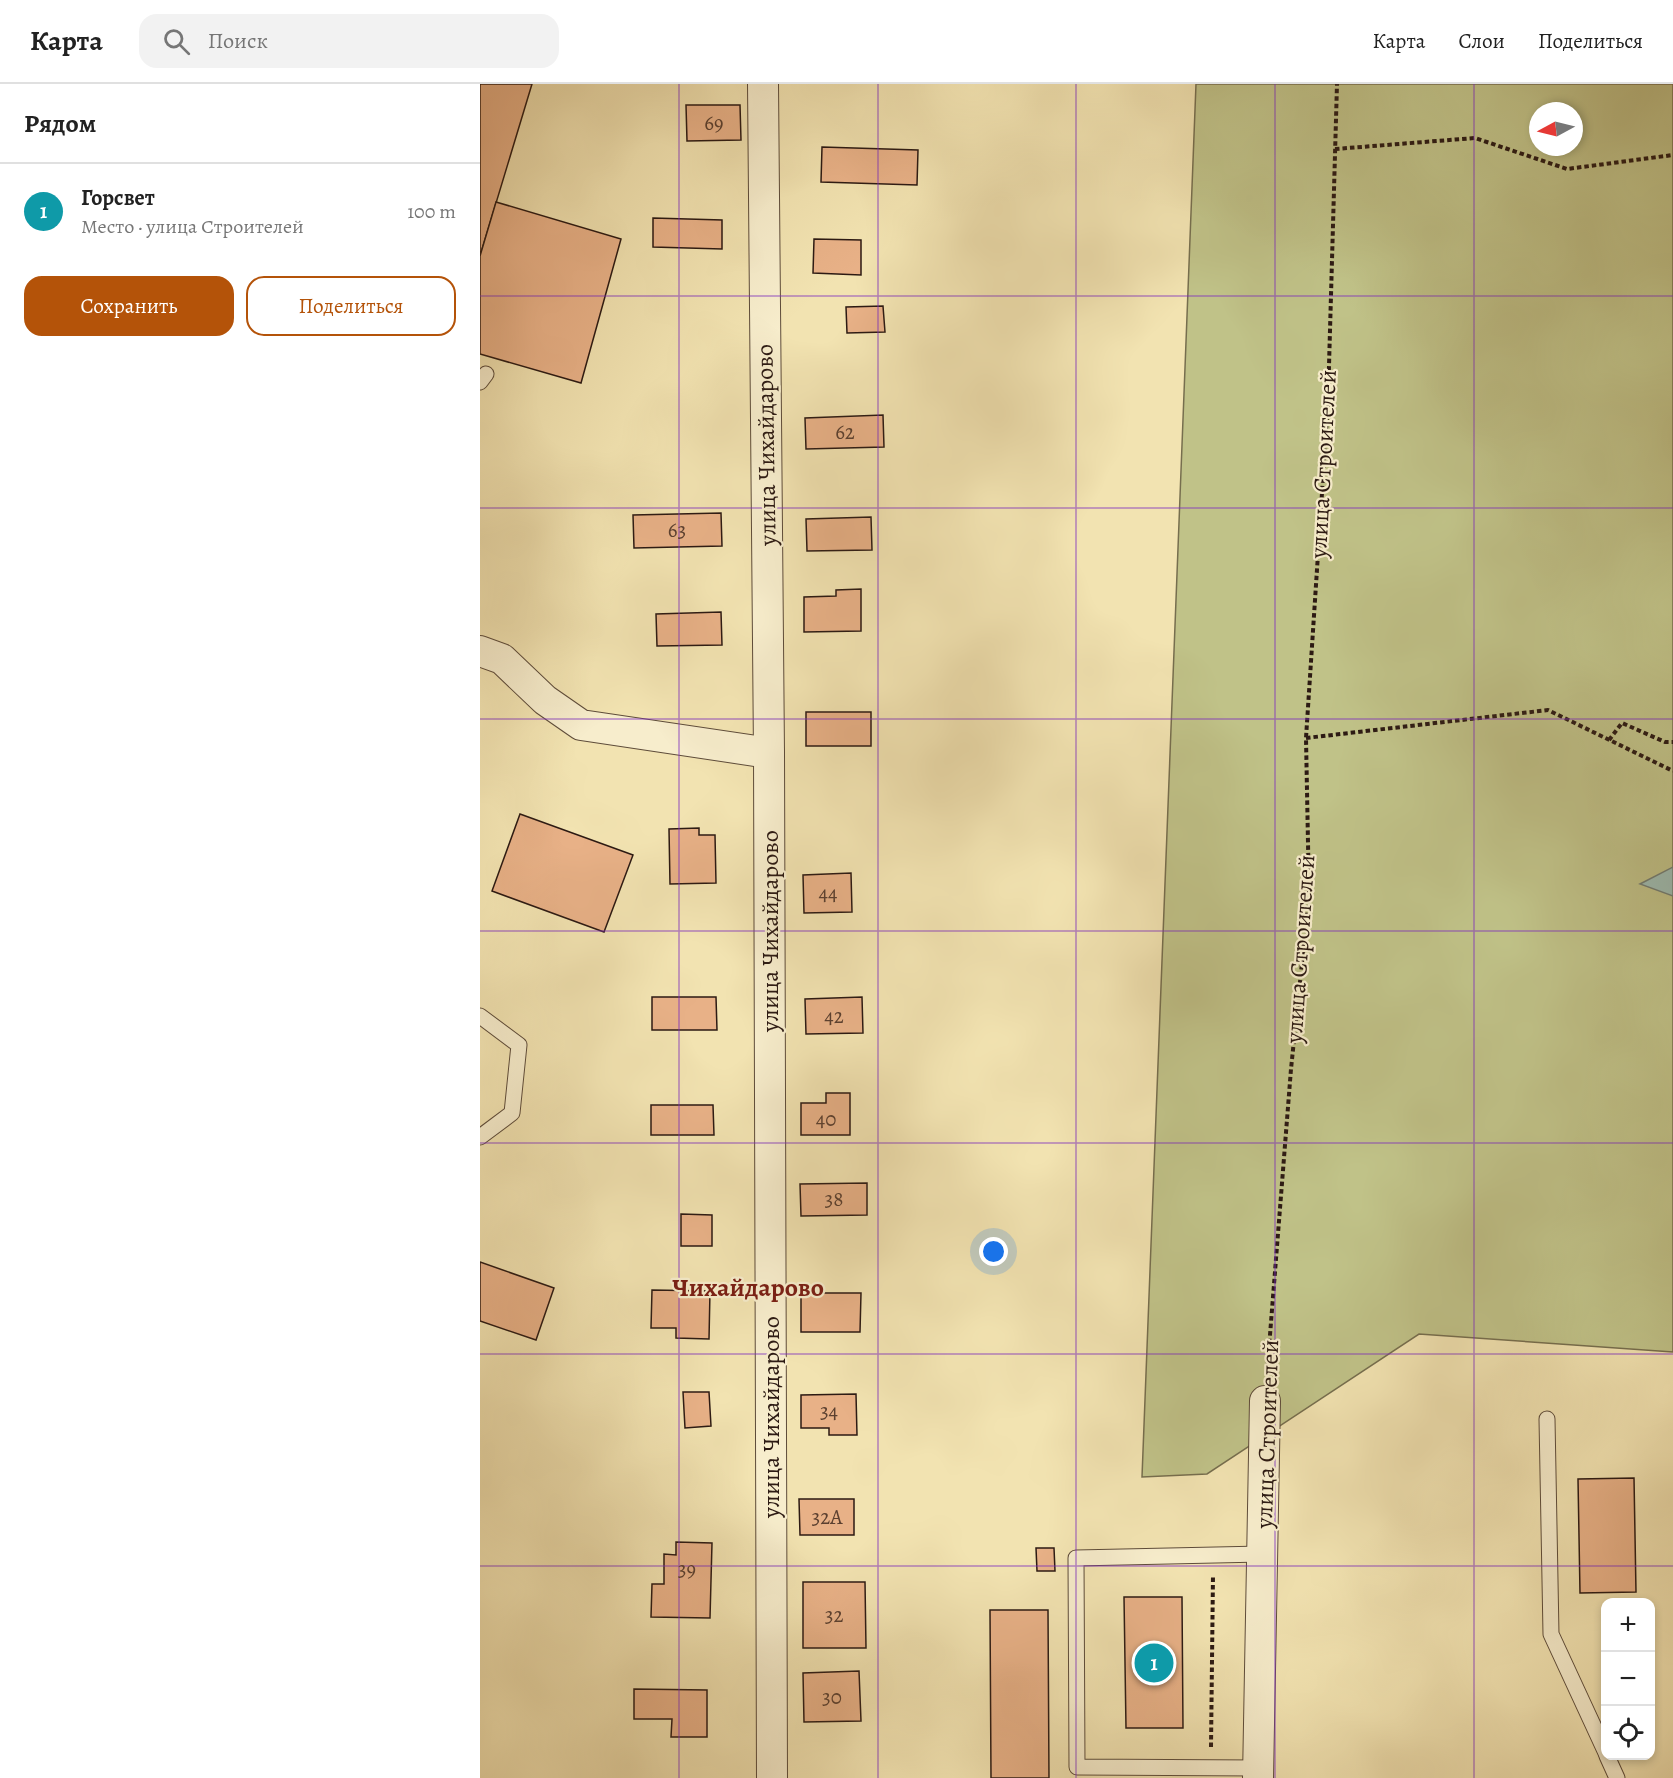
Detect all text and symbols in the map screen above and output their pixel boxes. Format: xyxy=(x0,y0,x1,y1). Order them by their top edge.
search box xyxy=(139,14,559,68)
text: Карта xyxy=(30,22,103,60)
icon: search xyxy=(160,25,193,58)
text: Поиск xyxy=(208,26,268,56)
text: Карта xyxy=(1372,27,1425,55)
text: Слои xyxy=(1458,27,1505,55)
text: Поделиться xyxy=(1538,27,1643,55)
north arrow xyxy=(1529,102,1583,156)
text: Рядом xyxy=(24,106,96,141)
house number: 69 xyxy=(704,109,724,137)
text: Горсвет xyxy=(81,183,155,213)
text: 1 xyxy=(40,198,47,225)
text: 100 m xyxy=(407,198,456,225)
text: Место · улица Строителей xyxy=(81,213,304,240)
button: Сохранить xyxy=(24,276,234,336)
button: Поделиться xyxy=(246,276,456,336)
street label: улица Чихайдарово xyxy=(748,344,784,547)
street label: улица Строителей xyxy=(1302,369,1344,560)
house number: 62 xyxy=(835,418,855,446)
house number: 63 xyxy=(668,516,686,544)
street label: улица Чихайдарово xyxy=(754,830,786,1033)
street label: улица Строителей xyxy=(1277,854,1323,1045)
house number: 44 xyxy=(818,879,838,907)
house number: 42 xyxy=(824,1002,844,1030)
house number: 40 xyxy=(816,1105,836,1133)
house number: 38 xyxy=(825,1185,843,1213)
your location xyxy=(979,1237,1008,1266)
district label: Чихайдарово xyxy=(672,1270,824,1305)
street label: улица Чихайдарово xyxy=(755,1316,787,1519)
street label: улица Строителей xyxy=(1248,1339,1286,1530)
house number: 34 xyxy=(820,1397,838,1425)
house number: 32А xyxy=(812,1503,843,1531)
house number: 39 xyxy=(678,1555,696,1583)
map controls xyxy=(1601,1598,1655,1760)
button: + xyxy=(1601,1598,1655,1652)
house number: 32 xyxy=(825,1601,843,1629)
pin: 1 xyxy=(1134,1640,1174,1686)
button: − xyxy=(1601,1652,1655,1706)
house number: 30 xyxy=(822,1683,842,1711)
button: locate xyxy=(1601,1706,1655,1760)

